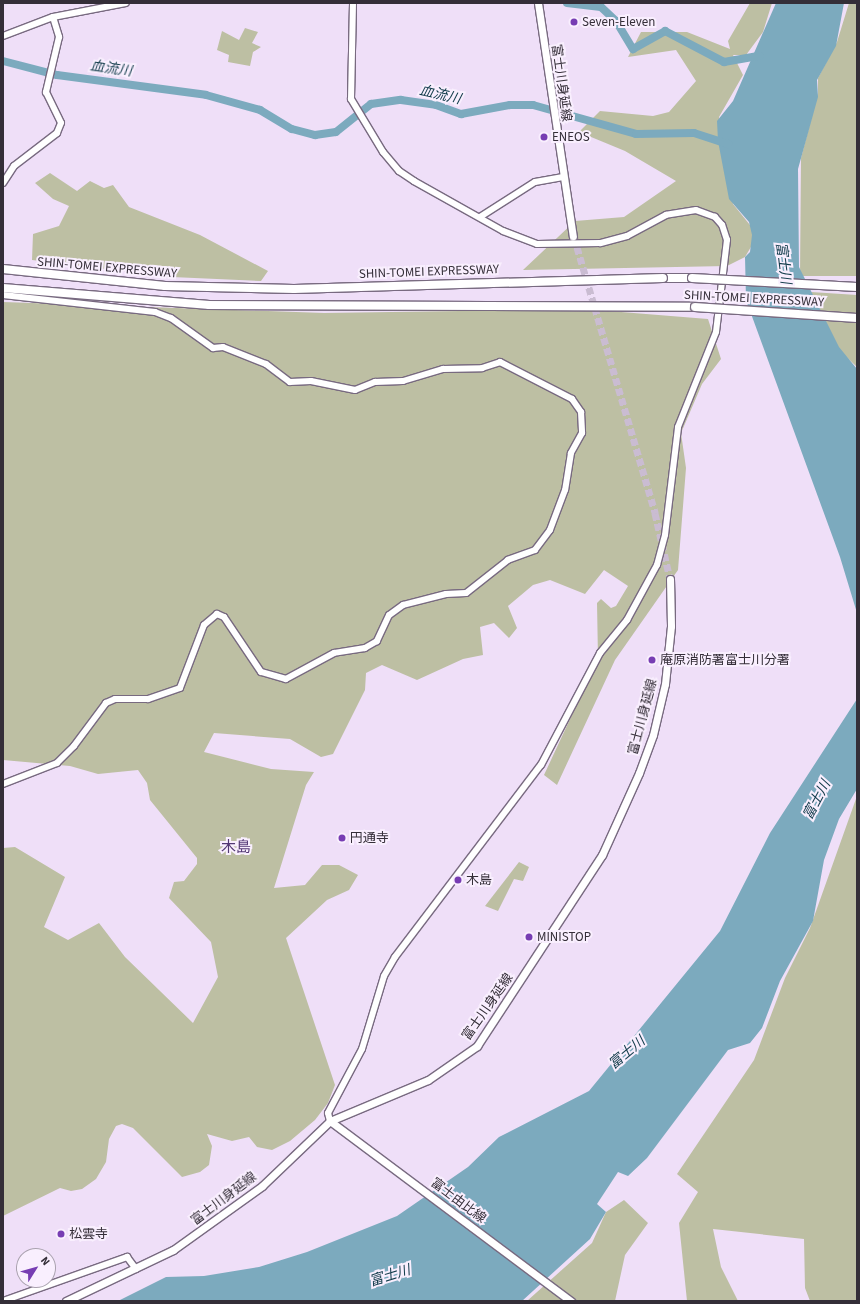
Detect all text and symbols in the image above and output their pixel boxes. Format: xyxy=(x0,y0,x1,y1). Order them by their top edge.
place label: Seven-Eleven xyxy=(582,14,655,30)
marker: Seven-Eleven xyxy=(569,17,579,27)
street label: 富士川身延線 xyxy=(548,43,574,123)
water label: 血流川 xyxy=(89,58,133,80)
water label: 血流川 xyxy=(418,82,462,108)
place label: ENEOS xyxy=(552,129,590,145)
marker: ENEOS xyxy=(539,132,549,142)
water label: 富士川 xyxy=(772,241,794,285)
street label: SHIN-TOMEI EXPRESSWAY xyxy=(36,254,178,282)
street label: SHIN-TOMEI EXPRESSWAY xyxy=(359,262,499,282)
street label: SHIN-TOMEI EXPRESSWAY xyxy=(683,288,825,310)
place label: 庵原消防署富士川分署 xyxy=(660,652,790,668)
marker: 庵原消防署富士川分署 xyxy=(647,655,657,665)
street label: 富士川身延線 xyxy=(625,677,661,757)
water label: 富士川 xyxy=(800,778,834,822)
place label: 円通寺 xyxy=(350,830,389,846)
marker: 円通寺 xyxy=(337,833,347,843)
district label: 木島 xyxy=(221,839,251,857)
place label: 木島 xyxy=(466,872,492,888)
marker: 木島 xyxy=(453,875,463,885)
place label: MINISTOP xyxy=(537,929,591,945)
marker: MINISTOP xyxy=(524,932,534,942)
street label: 富士川身延線 xyxy=(459,971,517,1043)
water label: 富士川 xyxy=(606,1033,648,1073)
street label: 富士川身延線 xyxy=(188,1169,260,1229)
street label: 富士由比線 xyxy=(427,1175,489,1227)
place label: 松雲寺 xyxy=(69,1226,108,1242)
marker: 松雲寺 xyxy=(56,1229,66,1239)
north arrow xyxy=(16,1248,56,1288)
text: N xyxy=(37,1254,53,1269)
water label: 富士川 xyxy=(367,1262,413,1290)

